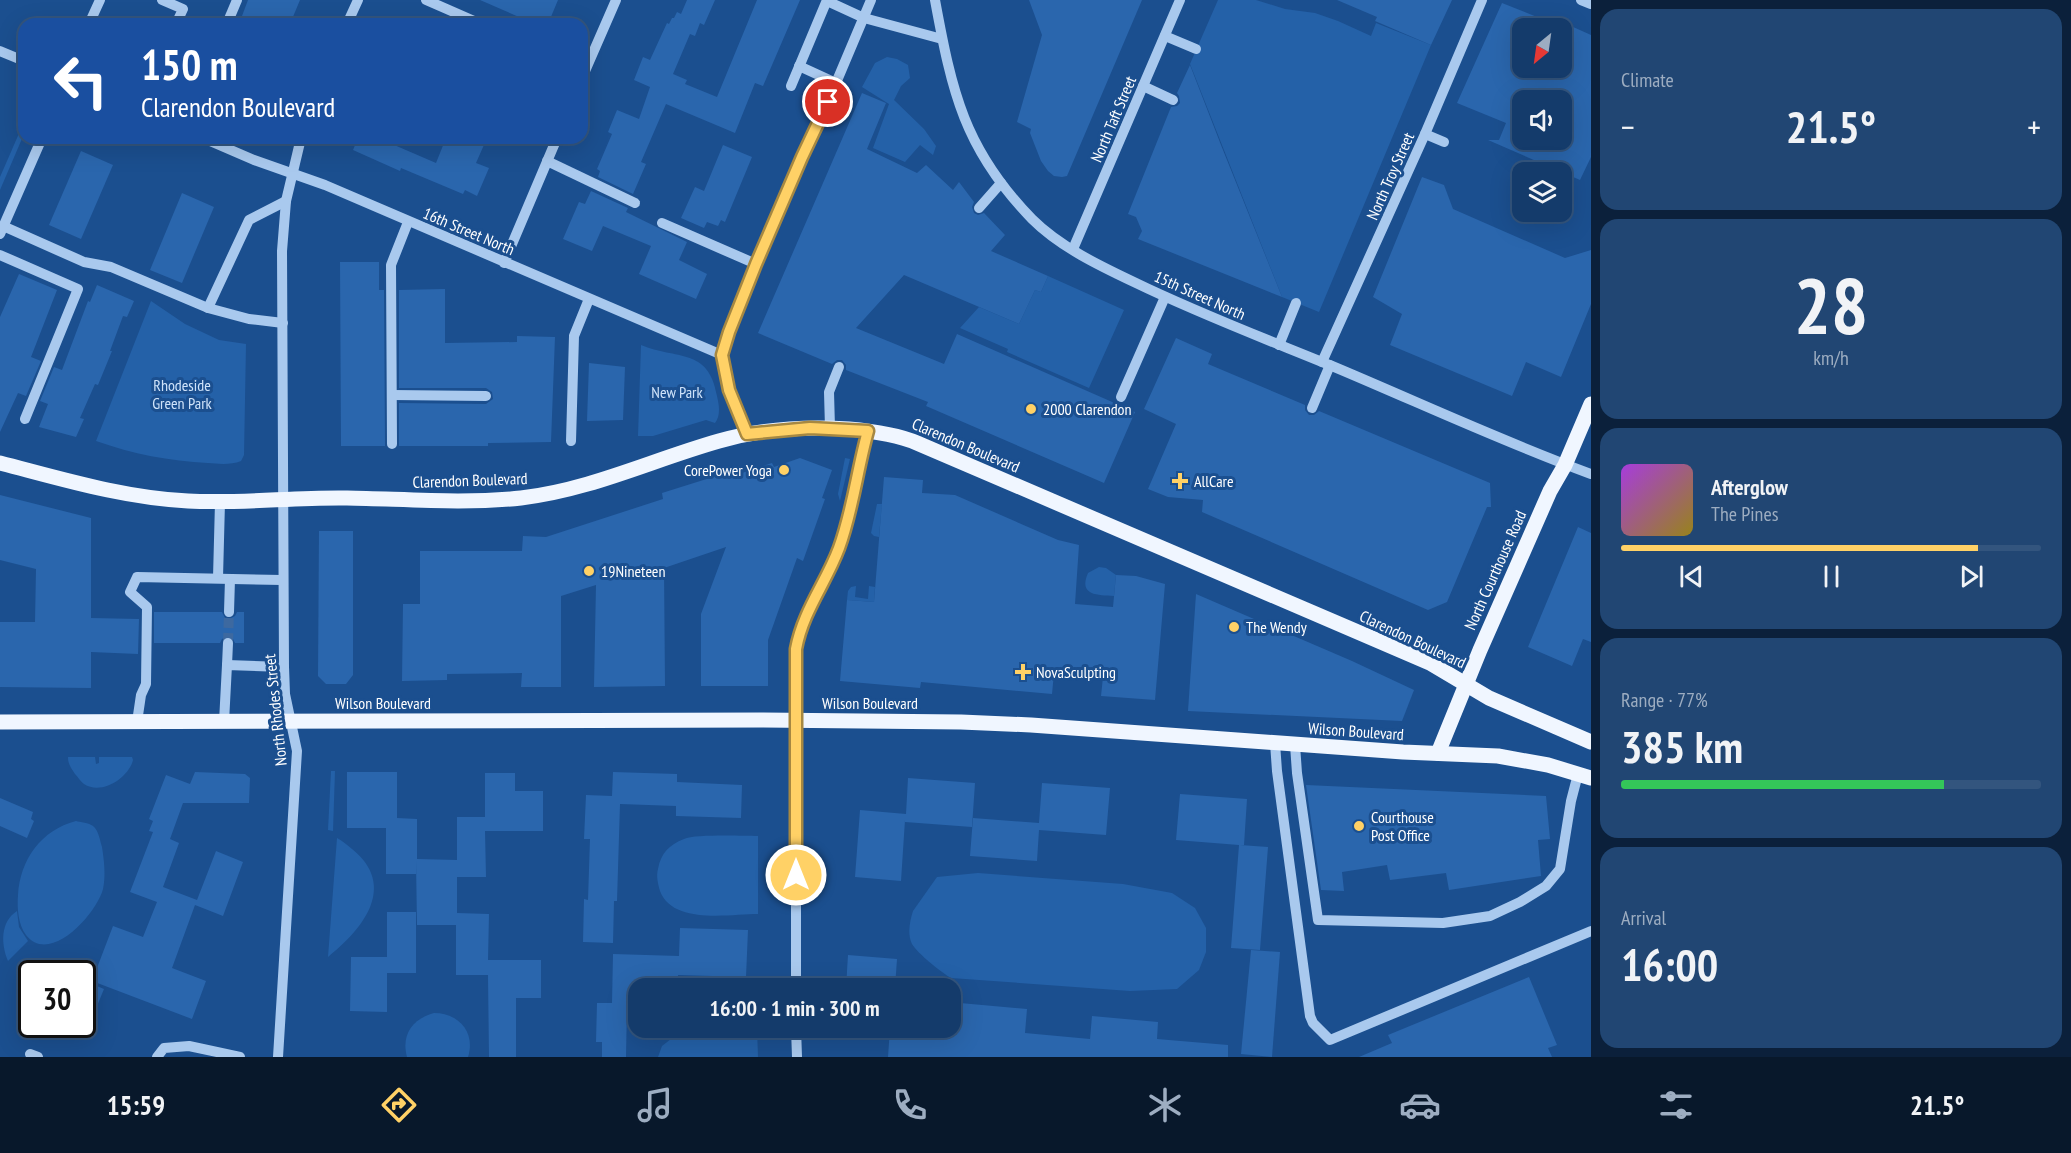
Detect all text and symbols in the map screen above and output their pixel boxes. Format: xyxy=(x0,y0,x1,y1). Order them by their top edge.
north arrow xyxy=(1512,18,1572,78)
map controls xyxy=(1512,18,1572,222)
text: 150 m xyxy=(141,37,238,92)
icon: left xyxy=(42,42,120,120)
text: Climate xyxy=(1621,67,1674,93)
street label: North Taft Street xyxy=(1086,72,1140,165)
pin xyxy=(802,76,853,127)
icon: arrive xyxy=(811,85,844,118)
text: Clarendon Boulevard xyxy=(141,90,335,124)
button: sound xyxy=(1512,90,1572,150)
text: 21.5° xyxy=(1786,97,1876,155)
text: − xyxy=(1621,105,1635,148)
text: + xyxy=(2027,105,2041,148)
street label: North Troy Street xyxy=(1362,129,1418,223)
button: layers xyxy=(1512,162,1572,222)
street label: 16th Street North xyxy=(420,203,518,259)
text: 28 xyxy=(1794,255,1868,356)
street label: 15th Street North xyxy=(1151,266,1249,324)
text: km/h xyxy=(1813,345,1849,371)
park label: Rhodeside Green Park xyxy=(152,375,213,413)
park label: New Park xyxy=(651,382,703,402)
place label: 2000 Clarendon xyxy=(1043,399,1132,419)
marker: 2000 Clarendon xyxy=(1024,402,1038,416)
street label: Clarendon Boulevard xyxy=(909,413,1023,477)
place label: CorePower Yoga xyxy=(684,460,772,480)
marker: CorePower Yoga xyxy=(777,463,791,477)
street label: Clarendon Boulevard xyxy=(412,468,528,492)
place label: AllCare xyxy=(1194,471,1234,491)
marker: AllCare xyxy=(1171,472,1189,490)
text: Afterglow xyxy=(1711,473,1788,501)
text: The Pines xyxy=(1711,501,1778,527)
street label: North Courthouse Road xyxy=(1460,507,1530,633)
icon: previous xyxy=(1675,560,1708,593)
icon: pause xyxy=(1815,560,1848,593)
icon: next xyxy=(1955,560,1988,593)
place label: 19Nineteen xyxy=(601,561,666,581)
marker: 19Nineteen xyxy=(582,564,596,578)
street label: Clarendon Boulevard xyxy=(1357,606,1469,672)
place label: The Wendy xyxy=(1246,617,1307,637)
marker: The Wendy xyxy=(1227,620,1241,634)
street label: North Rhodes Street xyxy=(259,653,291,767)
place label: NovaSculpting xyxy=(1036,662,1116,682)
marker: NovaSculpting xyxy=(1014,663,1032,681)
text: Range · 77% xyxy=(1621,687,1708,713)
street label: Wilson Boulevard xyxy=(335,693,431,713)
street label: Wilson Boulevard xyxy=(822,693,918,713)
text: 385 km xyxy=(1621,717,1743,775)
street label: Wilson Boulevard xyxy=(1307,718,1405,744)
place label: Courthouse Post Office xyxy=(1371,807,1434,845)
marker: Courthouse Post Office xyxy=(1352,819,1366,833)
position arrow xyxy=(764,843,828,907)
text: Arrival xyxy=(1621,905,1666,931)
text: 16:00 xyxy=(1621,935,1718,993)
speed limit sign: 30 xyxy=(18,960,96,1038)
text: 16:00 · 1 min · 300 m xyxy=(709,994,880,1022)
icon: directions xyxy=(378,1084,420,1126)
icon: music xyxy=(634,1084,676,1126)
icon: phone xyxy=(889,1084,931,1126)
icon: climate xyxy=(1144,1084,1186,1126)
icon: car xyxy=(1399,1084,1441,1126)
icon: filters xyxy=(1655,1084,1697,1126)
text: 15:59 xyxy=(107,1088,165,1122)
text: 21.5° xyxy=(1910,1088,1964,1122)

